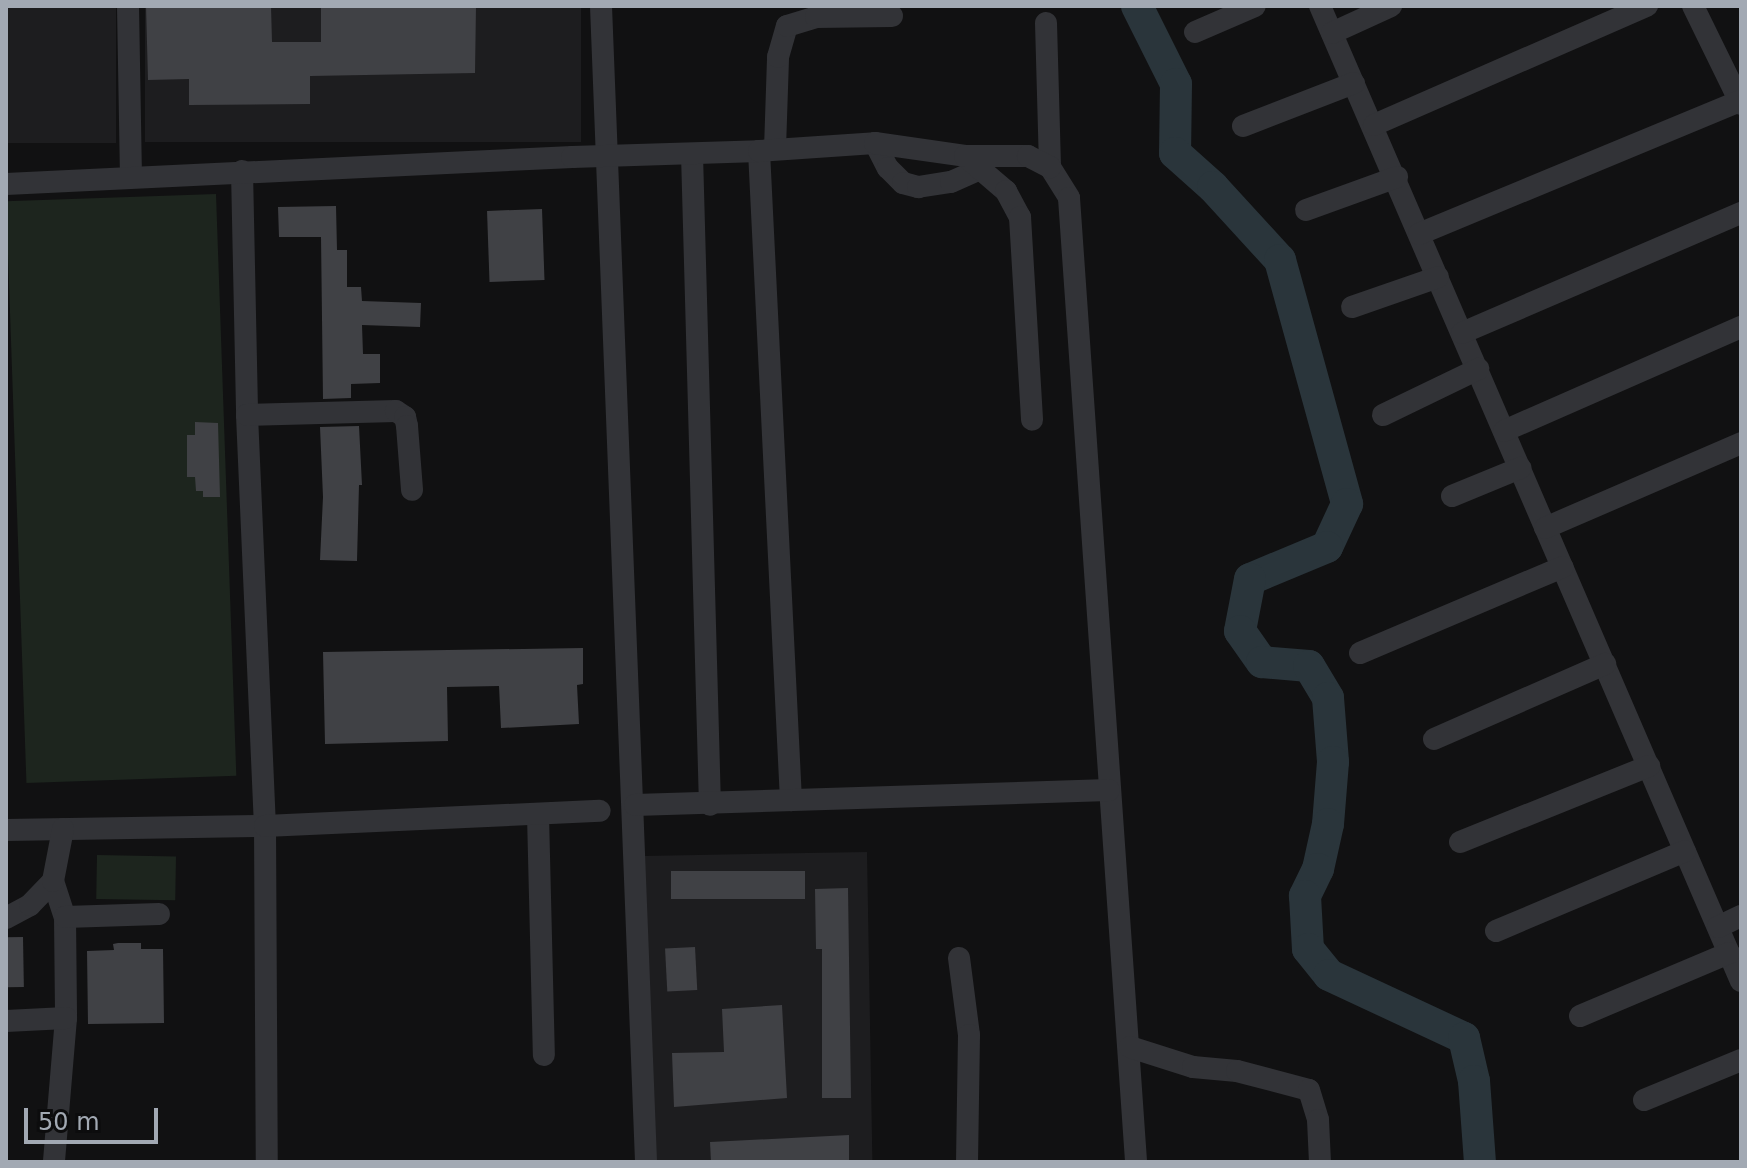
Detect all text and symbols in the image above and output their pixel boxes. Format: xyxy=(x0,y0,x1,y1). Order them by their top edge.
scale bar xyxy=(28,1092,162,1142)
text: 50 m xyxy=(38,1108,100,1136)

